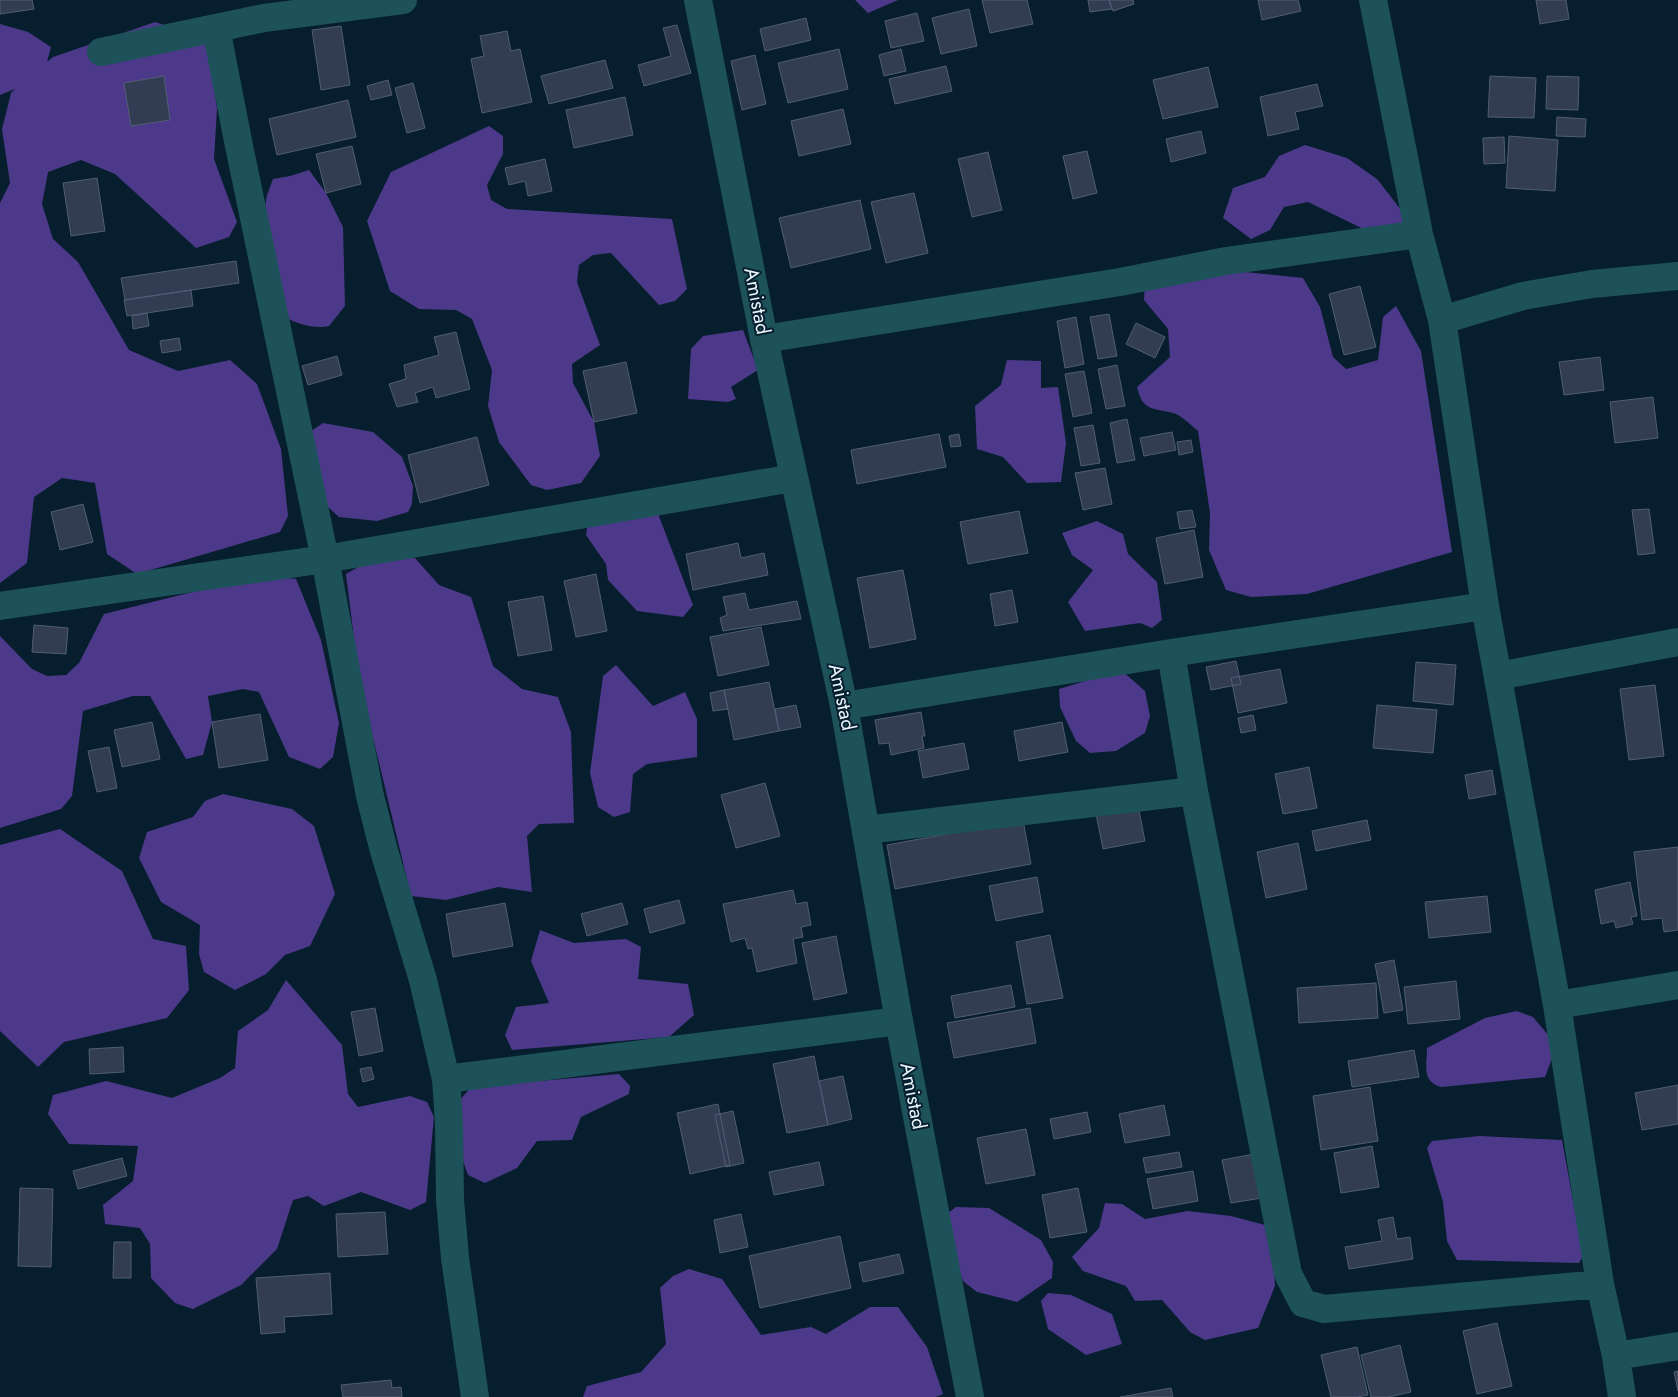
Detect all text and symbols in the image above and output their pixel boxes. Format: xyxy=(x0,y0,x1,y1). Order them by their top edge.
street label: Amistad xyxy=(736,265,778,337)
street label: Amistad xyxy=(821,661,863,733)
street label: Amistad xyxy=(892,1060,934,1132)

